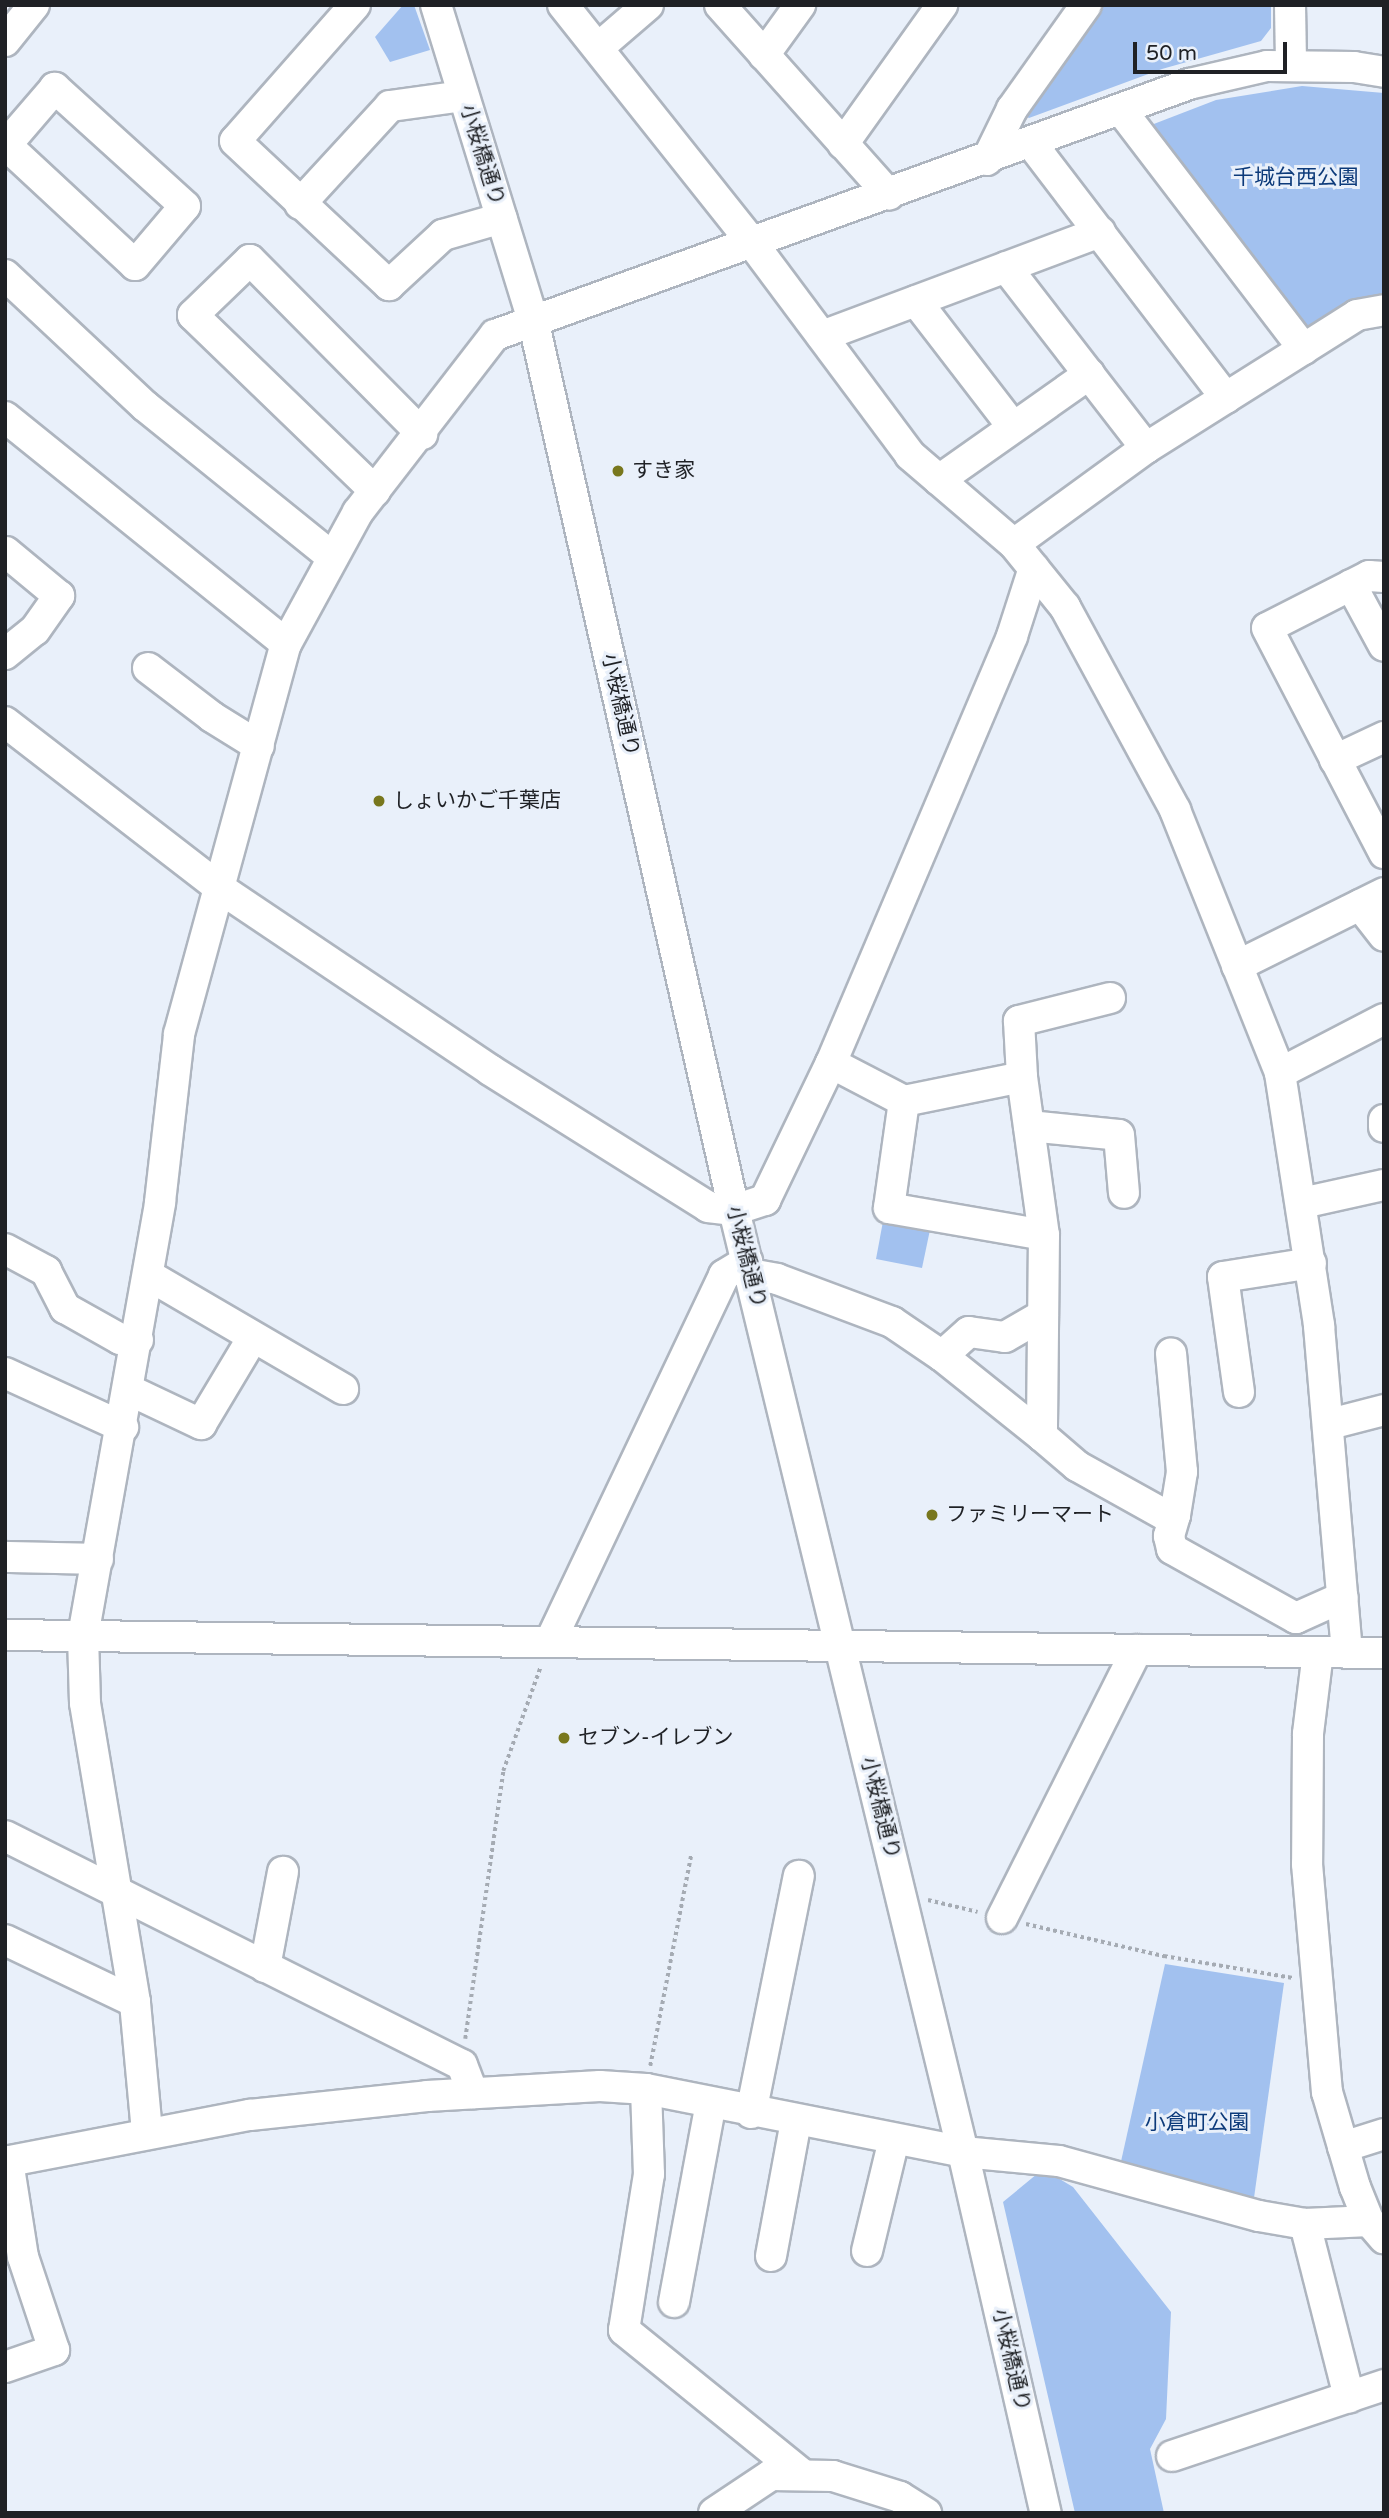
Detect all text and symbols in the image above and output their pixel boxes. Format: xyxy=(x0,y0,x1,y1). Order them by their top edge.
scale bar xyxy=(1137,28,1291,72)
text: 50 m xyxy=(1146,41,1197,66)
street label: 小桜橋通り xyxy=(455,101,509,209)
park label: 千城台西公園 xyxy=(1233,165,1359,191)
place label: すき家 xyxy=(632,458,695,484)
marker: すき家 xyxy=(610,463,626,479)
street label: 小桜橋通り xyxy=(596,651,644,759)
place label: しょいかご千葉店 xyxy=(393,788,561,814)
marker: しょいかご千葉店 xyxy=(371,793,387,809)
street label: 小桜橋通り xyxy=(721,1203,771,1311)
place label: ファミリーマート xyxy=(946,1502,1114,1528)
marker: ファミリーマート xyxy=(924,1507,940,1523)
place label: セブン-イレブン xyxy=(578,1725,734,1751)
marker: セブン-イレブン xyxy=(556,1730,572,1746)
street label: 小桜橋通り xyxy=(855,1754,905,1862)
park label: 小倉町公園 xyxy=(1145,2110,1249,2136)
street label: 小桜橋通り xyxy=(987,2306,1035,2414)

